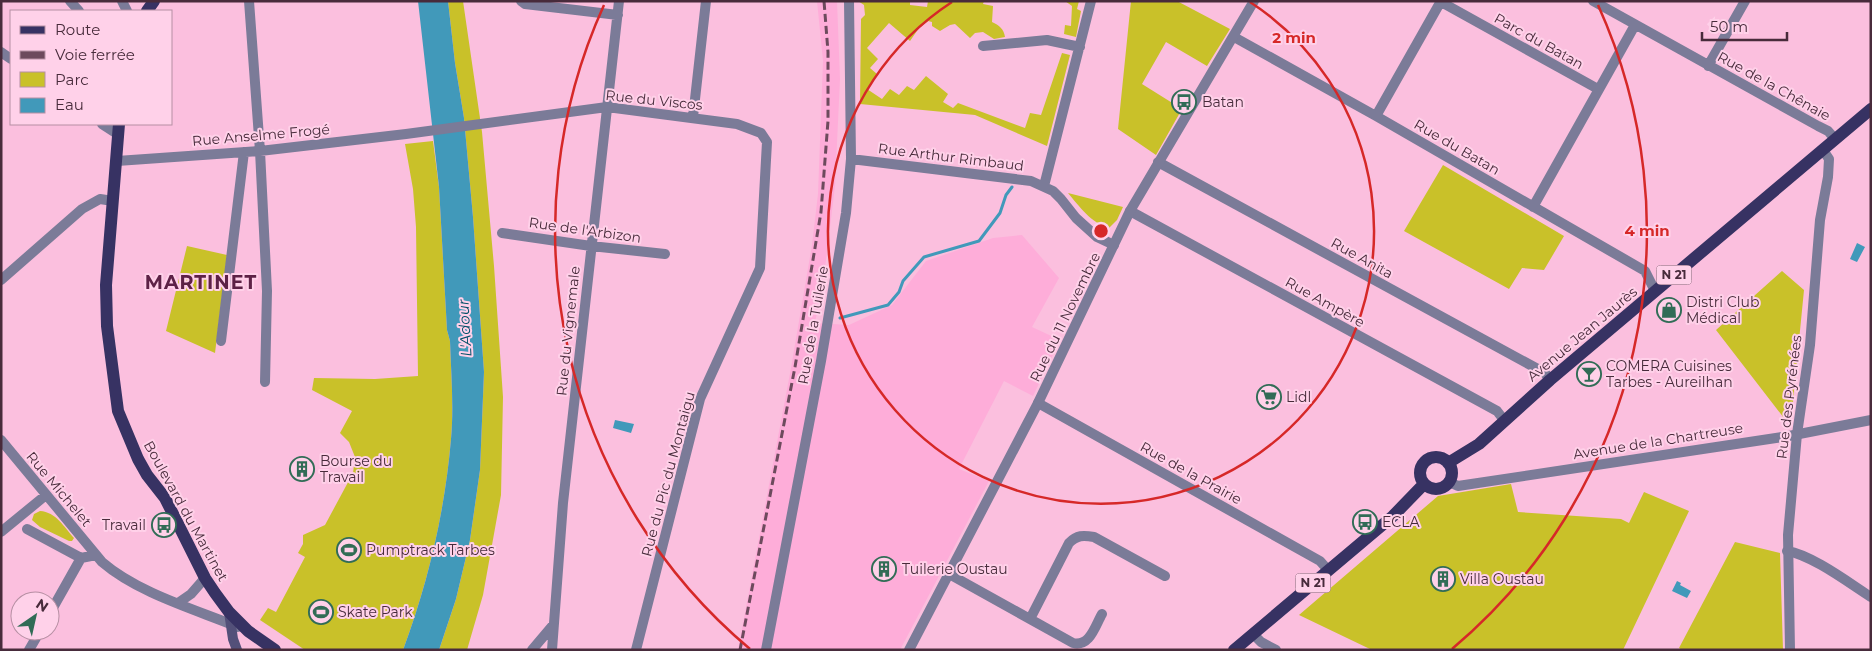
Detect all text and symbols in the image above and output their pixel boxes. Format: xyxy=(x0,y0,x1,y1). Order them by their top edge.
street label: Parc du Batan xyxy=(1491,9,1587,73)
legend xyxy=(10,10,172,125)
scale bar xyxy=(1702,10,1787,42)
text: 50 m xyxy=(1710,17,1748,36)
text: Route xyxy=(55,20,100,39)
text: 2 min xyxy=(1272,28,1316,47)
text: Voie ferrée xyxy=(55,45,135,64)
street label: Rue de la Chênaie xyxy=(1714,47,1834,125)
text: Parc xyxy=(55,70,89,89)
street label: Rue du Viscos xyxy=(604,86,704,114)
bus stop icon: Batan xyxy=(1171,89,1197,115)
place label: Batan xyxy=(1202,93,1244,111)
text: Eau xyxy=(55,95,84,114)
street label: Rue du Batan xyxy=(1411,115,1503,179)
street label: Rue Anselme Frogé xyxy=(191,120,331,150)
street label: Rue Arthur Rimbaud xyxy=(877,139,1025,175)
street label: Rue de l'Arbizon xyxy=(528,213,642,247)
text: 4 min xyxy=(1624,221,1670,240)
centre of rings xyxy=(1092,222,1110,240)
street label: Rue Anita xyxy=(1328,234,1396,282)
street label: Rue du 11 Novembre xyxy=(1026,249,1104,385)
street label: Rue de la Tuilerie xyxy=(794,264,832,386)
street label: Rue du Vignemale xyxy=(552,265,584,397)
road number: N 21 xyxy=(1656,266,1692,284)
district label: MARTINET xyxy=(145,271,257,294)
street label: Rue Ampère xyxy=(1282,273,1368,331)
street label: Avenue Jean Jaurès xyxy=(1523,282,1641,385)
place label: Distri Club Médical xyxy=(1686,293,1759,327)
shop icon: Distri Club Médical xyxy=(1656,297,1682,323)
water label: L'Adour xyxy=(453,298,475,357)
street label: Rue des Pyrénées xyxy=(1772,334,1806,460)
place label: COMERA Cuisines Tarbes - Aureilhan xyxy=(1606,357,1733,391)
bar icon: COMERA Cuisines Tarbes - Aureilhan xyxy=(1576,361,1602,387)
supermarket icon: Lidl xyxy=(1256,384,1282,410)
place label: Lidl xyxy=(1286,388,1311,406)
street label: Rue du Pic du Montaigu xyxy=(637,389,699,559)
street label: Avenue de la Chartreuse xyxy=(1572,419,1744,463)
street label: Boulevard du Martinet xyxy=(140,438,232,585)
street label: Rue de la Prairie xyxy=(1137,438,1245,508)
street label: Rue Michelet xyxy=(22,448,96,530)
place label: Bourse du Travail xyxy=(320,452,392,486)
building icon: Bourse du Travail xyxy=(289,456,315,482)
bus stop icon: ECLA xyxy=(1352,509,1378,535)
bus stop icon: Travail xyxy=(151,512,177,538)
place label: ECLA xyxy=(1382,513,1421,531)
place label: Travail xyxy=(102,516,146,534)
sports icon: Pumptrack Tarbes xyxy=(336,537,362,563)
place label: Pumptrack Tarbes xyxy=(366,541,495,559)
building icon: Tuilerie Oustau xyxy=(871,556,897,582)
place label: Tuilerie Oustau xyxy=(902,560,1008,578)
building icon: Villa Oustau xyxy=(1430,566,1456,592)
place label: Villa Oustau xyxy=(1460,570,1544,588)
road number: N 21 xyxy=(1296,574,1330,592)
north arrow xyxy=(10,591,60,641)
text: N xyxy=(33,595,52,616)
sports icon: Skate Park xyxy=(308,599,334,625)
place label: Skate Park xyxy=(338,603,413,621)

